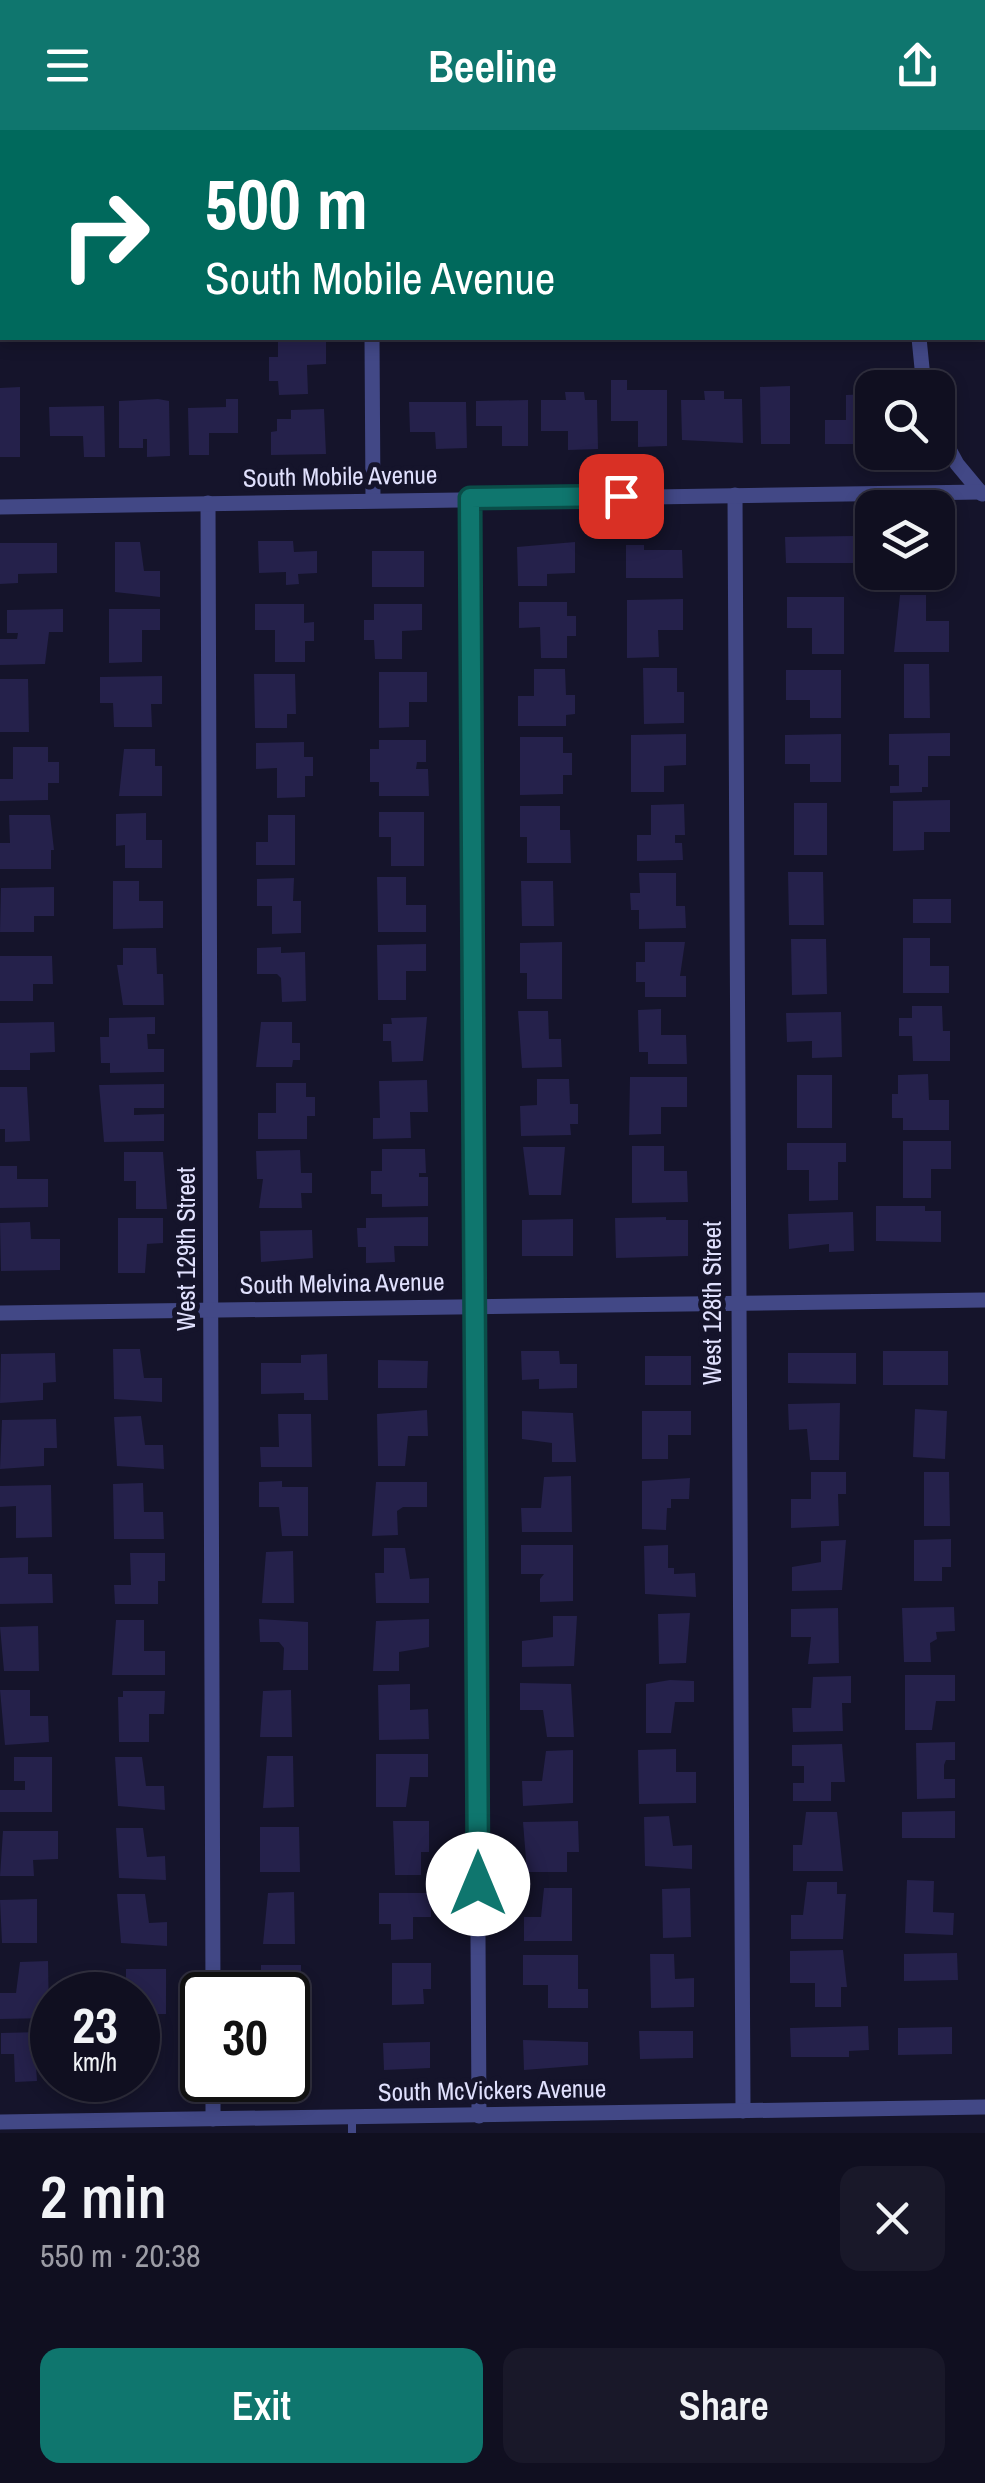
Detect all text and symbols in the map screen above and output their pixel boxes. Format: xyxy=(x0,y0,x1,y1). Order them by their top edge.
text: Beeline xyxy=(428,35,557,96)
icon: menu xyxy=(40,38,95,93)
icon: share xyxy=(890,38,945,93)
text: 500 m xyxy=(205,157,368,251)
icon: right xyxy=(40,170,170,300)
text: South Mobile Avenue xyxy=(205,247,555,308)
map controls xyxy=(855,370,955,590)
button: search xyxy=(855,370,955,470)
pin xyxy=(579,454,664,539)
street label: South Mobile Avenue xyxy=(242,457,438,495)
icon: arrive xyxy=(594,469,649,524)
button: layers xyxy=(855,490,955,590)
street label: West 129th Street xyxy=(169,1167,203,1331)
street label: West 128th Street xyxy=(695,1221,729,1385)
street label: South Melvina Avenue xyxy=(239,1264,445,1302)
position arrow xyxy=(426,1832,530,1936)
speed limit sign: 30 xyxy=(180,1972,310,2102)
text: 23 xyxy=(72,1991,118,2059)
text: km/h xyxy=(73,2045,117,2079)
street label: South McVickers Avenue xyxy=(378,2071,606,2109)
text: 2 min xyxy=(40,2156,167,2237)
button: close xyxy=(840,2166,945,2271)
text: 550 m · 20:38 xyxy=(40,2234,200,2277)
button: Exit xyxy=(40,2348,483,2463)
button: Share xyxy=(503,2348,945,2463)

